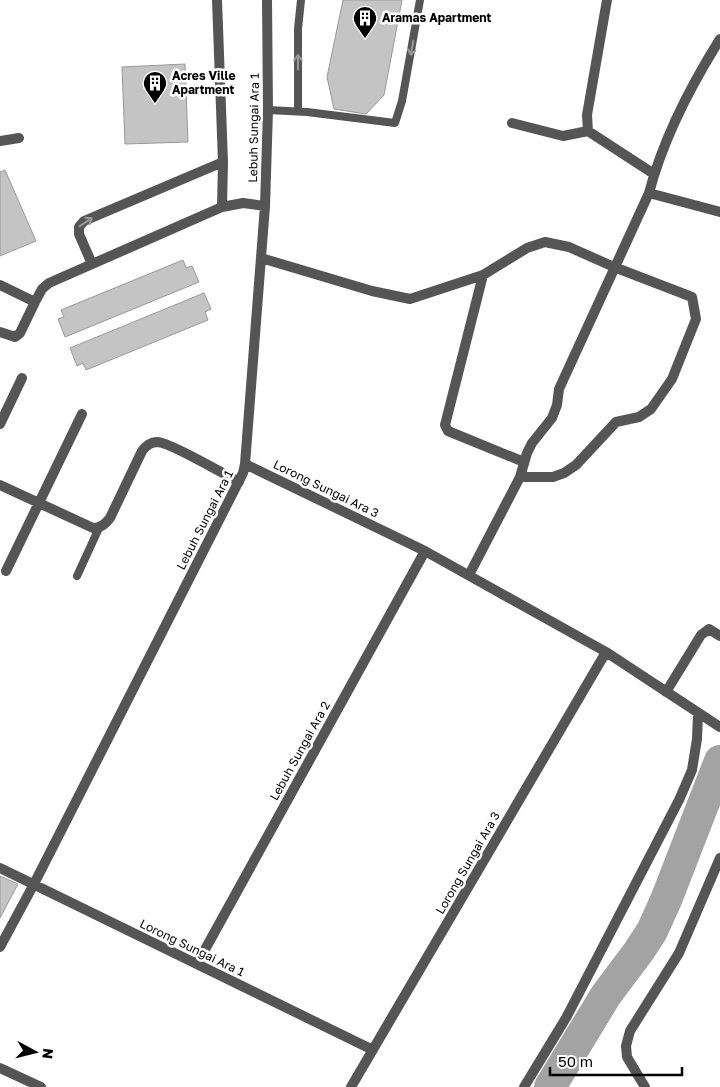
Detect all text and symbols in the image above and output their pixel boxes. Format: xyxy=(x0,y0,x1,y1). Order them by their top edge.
building icon: Aramas Apartment xyxy=(352,5,378,39)
place label: Aramas Apartment xyxy=(382,10,492,25)
one-way arrow xyxy=(406,40,416,56)
one-way arrow xyxy=(293,55,303,71)
place label: Acres Ville Apartment xyxy=(172,68,235,97)
building icon: Acres Ville Apartment xyxy=(142,70,168,104)
street label: Lebuh Sungai Ara 1 xyxy=(245,73,262,183)
one-way arrow xyxy=(79,216,93,226)
street label: Lorong Sungai Ara 3 xyxy=(271,456,381,521)
street label: Lebuh Sungai Ara 1 xyxy=(173,467,236,572)
street label: Lebuh Sungai Ara 2 xyxy=(266,699,333,803)
street label: Lorong Sungai Ara 3 xyxy=(432,809,503,917)
street label: Lorong Sungai Ara 1 xyxy=(138,916,247,979)
north arrow xyxy=(10,1027,60,1077)
scale bar xyxy=(550,1044,682,1076)
text: N xyxy=(39,1047,57,1060)
text: 50 m xyxy=(558,1052,593,1070)

